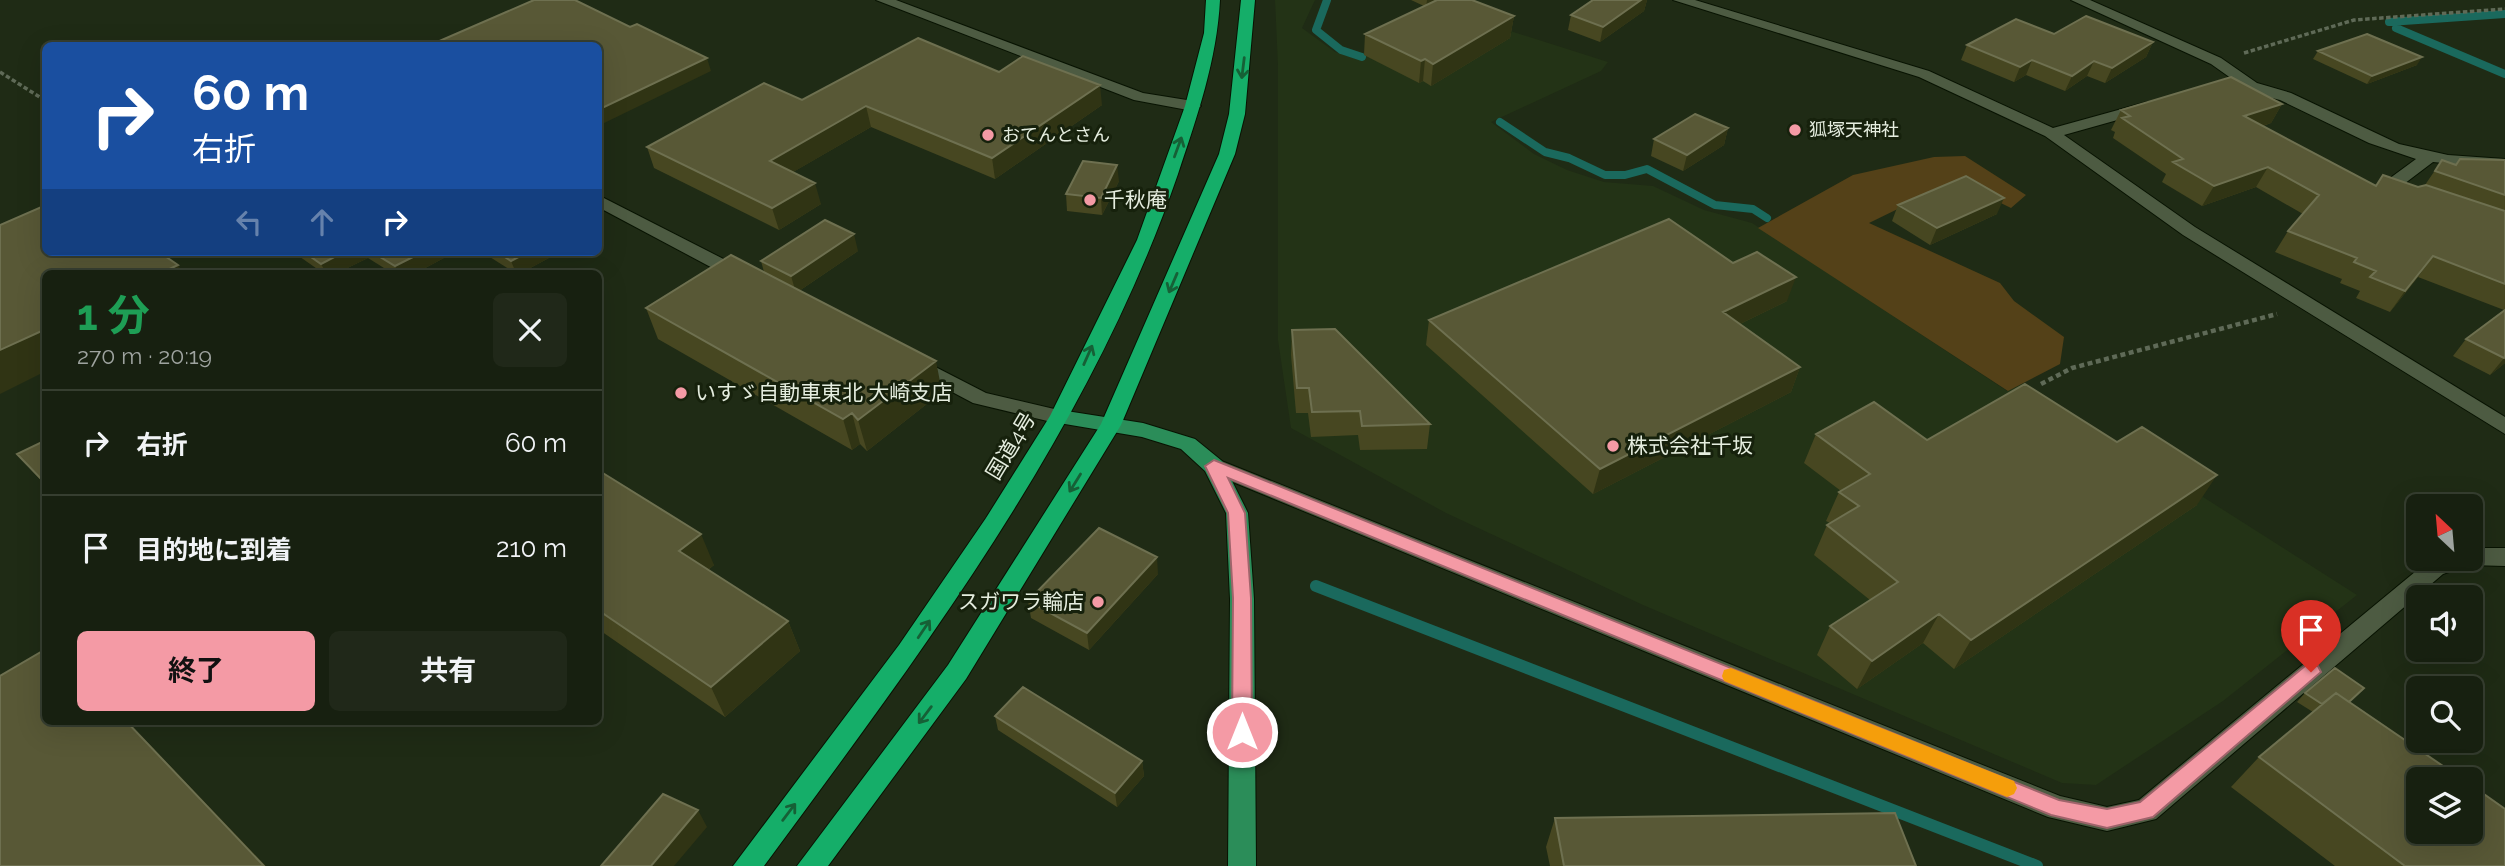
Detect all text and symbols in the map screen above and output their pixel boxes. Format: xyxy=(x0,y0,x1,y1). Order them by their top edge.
one-way arrow xyxy=(1236,56,1249,79)
text: 60 m xyxy=(192,64,309,121)
icon: right xyxy=(77,70,168,161)
place label: 狐塚天神社 xyxy=(1809,119,1899,140)
marker: 狐塚天神社 xyxy=(1787,122,1803,138)
place label: おてんとさん xyxy=(1002,124,1110,145)
marker: おてんとさん xyxy=(980,127,996,143)
text: 右折 xyxy=(192,130,256,167)
one-way arrow xyxy=(1173,136,1185,158)
place label: 千秋庵 xyxy=(1104,187,1167,212)
marker: 千秋庵 xyxy=(1082,192,1098,208)
icon: left xyxy=(230,203,268,241)
icon: ahead xyxy=(303,203,341,241)
icon: right xyxy=(376,203,414,241)
one-way arrow xyxy=(1165,271,1178,293)
text: 1 分 xyxy=(77,291,150,340)
button: close xyxy=(493,293,567,367)
text: 270 m · 20:19 xyxy=(77,342,212,369)
one-way arrow xyxy=(1082,345,1095,366)
place label: いすゞ自動車東北 大崎支店 xyxy=(695,380,952,405)
marker: いすゞ自動車東北 大崎支店 xyxy=(673,385,689,401)
street label: 国道4号 xyxy=(981,407,1040,484)
icon: right xyxy=(77,424,115,462)
text: 60 m xyxy=(505,428,567,458)
text: 右折 xyxy=(136,430,188,460)
place label: 株式会社千坂 xyxy=(1627,433,1753,458)
marker: 株式会社千坂 xyxy=(1605,438,1621,454)
one-way arrow xyxy=(1067,472,1081,492)
north arrow xyxy=(2406,494,2483,570)
map controls xyxy=(2406,494,2483,844)
icon: arrive xyxy=(77,529,115,567)
text: 210 m xyxy=(496,533,567,563)
text: 目的地に到着 xyxy=(136,535,292,565)
button: sound xyxy=(2406,585,2483,662)
place label: スガワラ輪店 xyxy=(958,589,1084,614)
marker: スガワラ輪店 xyxy=(1090,594,1106,610)
pin xyxy=(2281,600,2341,672)
icon: arrive xyxy=(2292,611,2330,649)
one-way arrow xyxy=(917,620,931,639)
button: 終了 xyxy=(77,631,315,711)
button: 共有 xyxy=(329,631,567,711)
button: search xyxy=(2406,676,2483,753)
position arrow xyxy=(1205,695,1279,769)
one-way arrow xyxy=(917,705,932,723)
button: layers xyxy=(2406,767,2483,844)
one-way arrow xyxy=(782,803,796,822)

